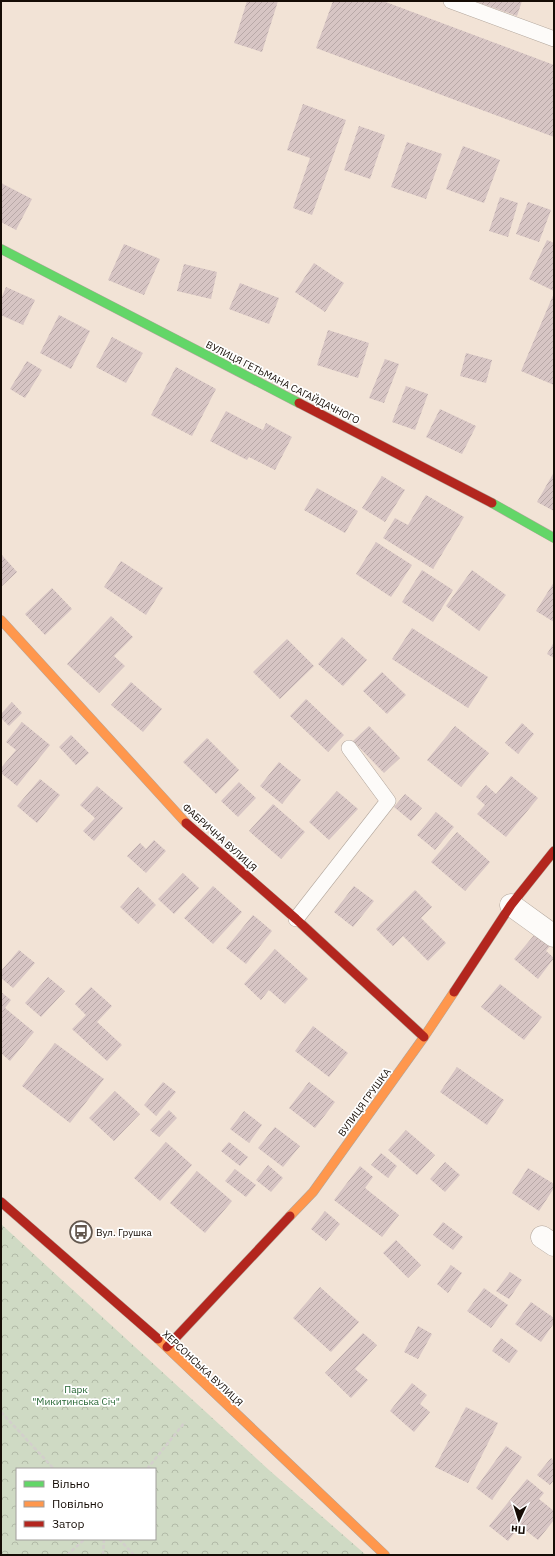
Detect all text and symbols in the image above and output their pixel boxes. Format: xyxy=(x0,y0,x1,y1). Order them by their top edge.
street label: ВУЛИЦЯ ГЕТЬМАНА САГАЙДАЧНОГО xyxy=(204,338,362,427)
street label: ФАБРИЧНА ВУЛИЦЯ xyxy=(180,800,260,874)
street label: ВУЛИЦЯ ГРУШКА xyxy=(335,1065,394,1139)
bus stop icon: Вул. Грушка xyxy=(68,1219,94,1245)
place label: Вул. Грушка xyxy=(96,1226,152,1239)
street label: ХЕРСОНСЬКА ВУЛИЦЯ xyxy=(160,1328,246,1409)
park label: Парк "Микитинська Січ" xyxy=(32,1383,120,1408)
legend xyxy=(16,1468,156,1540)
text: Вільно xyxy=(52,1476,90,1491)
text: Повільно xyxy=(52,1496,104,1511)
north arrow xyxy=(499,1500,539,1540)
text: Затор xyxy=(52,1516,85,1531)
text: Пн xyxy=(511,1522,526,1537)

